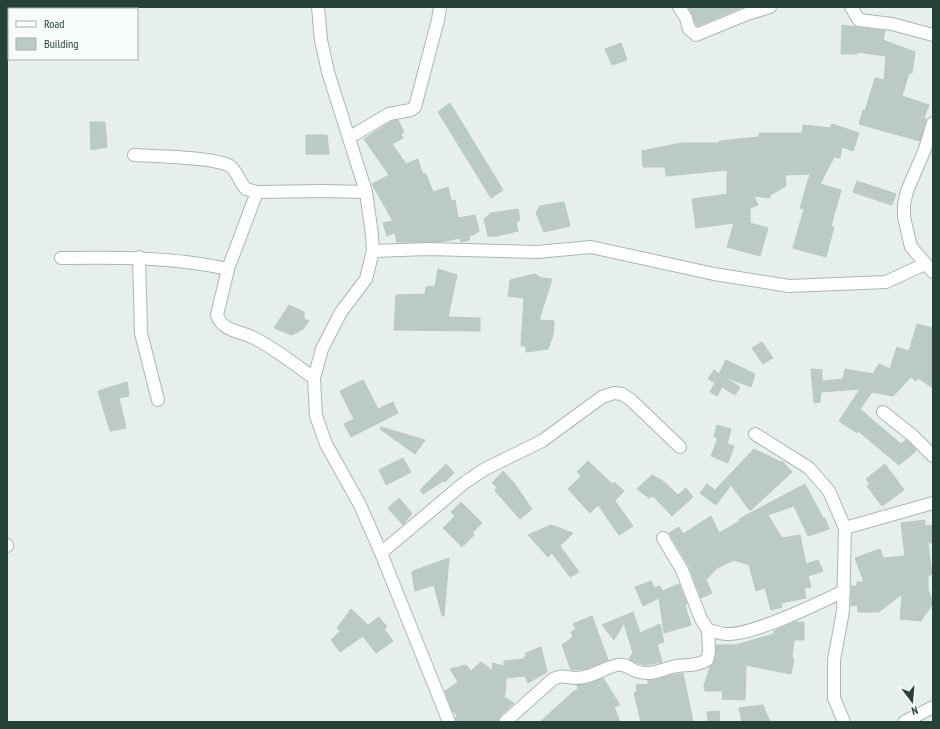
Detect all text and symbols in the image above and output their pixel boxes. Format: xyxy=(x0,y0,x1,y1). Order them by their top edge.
legend xyxy=(8,8,138,60)
text: Road xyxy=(44,16,64,31)
text: Building xyxy=(44,36,79,51)
north arrow xyxy=(892,681,932,721)
text: N xyxy=(910,703,920,718)

